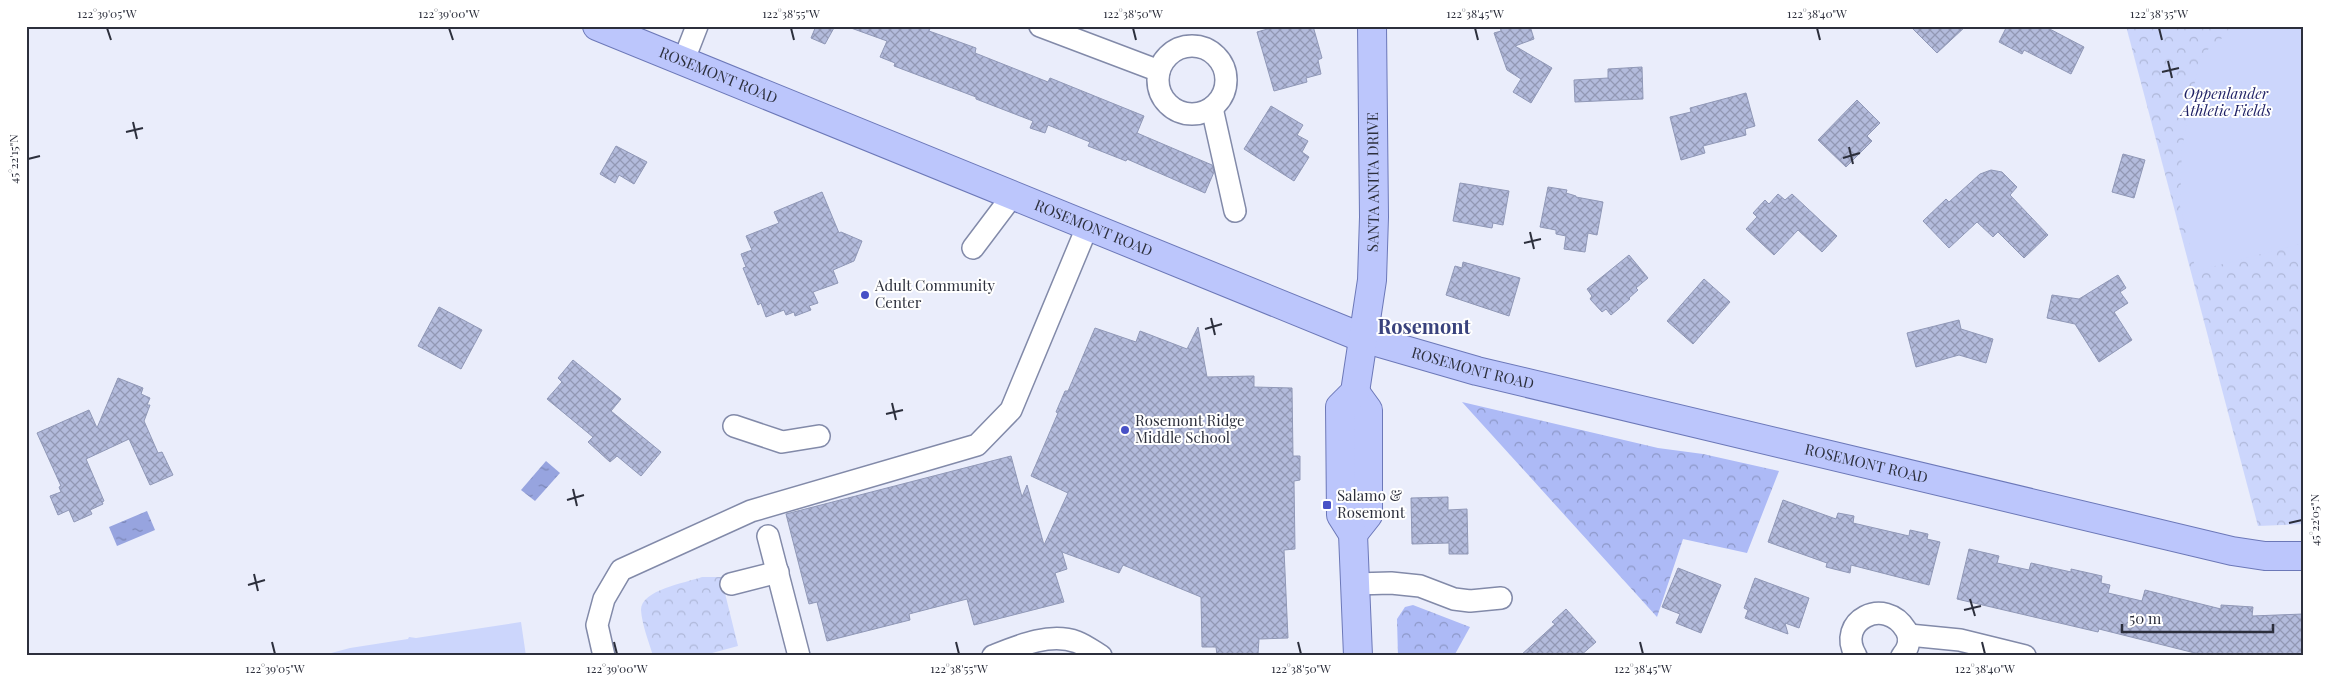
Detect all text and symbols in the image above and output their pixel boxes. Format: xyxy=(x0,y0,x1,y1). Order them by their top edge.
text: 122°39'05"W xyxy=(77,5,137,21)
text: 122°39'00"W xyxy=(418,5,480,21)
text: 122°38'55"W xyxy=(762,5,820,21)
text: 122°38'50"W xyxy=(1103,5,1163,21)
text: 122°38'45"W xyxy=(1446,5,1504,21)
text: 122°38'40"W xyxy=(1787,5,1847,21)
text: 122°38'35"W xyxy=(2130,5,2188,21)
street label: ROSEMONT ROAD xyxy=(657,41,781,108)
park label: Oppenlander Athletic Fields xyxy=(2179,83,2271,120)
street label: SANTA ANITA DRIVE xyxy=(1362,112,1383,252)
text: 45°22'15"N xyxy=(5,134,21,184)
street label: ROSEMONT ROAD xyxy=(1032,194,1156,260)
place label: Adult Community Center xyxy=(874,275,996,312)
marker: Adult Community Center xyxy=(859,289,871,301)
district label: Rosemont xyxy=(1377,312,1471,339)
street label: ROSEMONT ROAD xyxy=(1409,342,1536,393)
place label: Rosemont Ridge Middle School xyxy=(1135,410,1245,447)
marker: Rosemont Ridge Middle School xyxy=(1119,424,1131,436)
street label: ROSEMONT ROAD xyxy=(1803,439,1930,487)
place label: Salamo & Rosemont xyxy=(1337,485,1406,522)
text: 45°22'05"N xyxy=(2306,493,2322,546)
marker: Salamo & Rosemont xyxy=(1321,499,1333,511)
scale bar xyxy=(2122,602,2273,634)
text: 50 m xyxy=(2129,608,2162,628)
text: 122°39'05"W xyxy=(245,660,305,676)
text: 122°39'00"W xyxy=(586,660,648,676)
text: 122°38'55"W xyxy=(930,660,988,676)
text: 122°38'50"W xyxy=(1271,660,1331,676)
text: 122°38'45"W xyxy=(1614,660,1672,676)
text: 122°38'40"W xyxy=(1955,660,2015,676)

